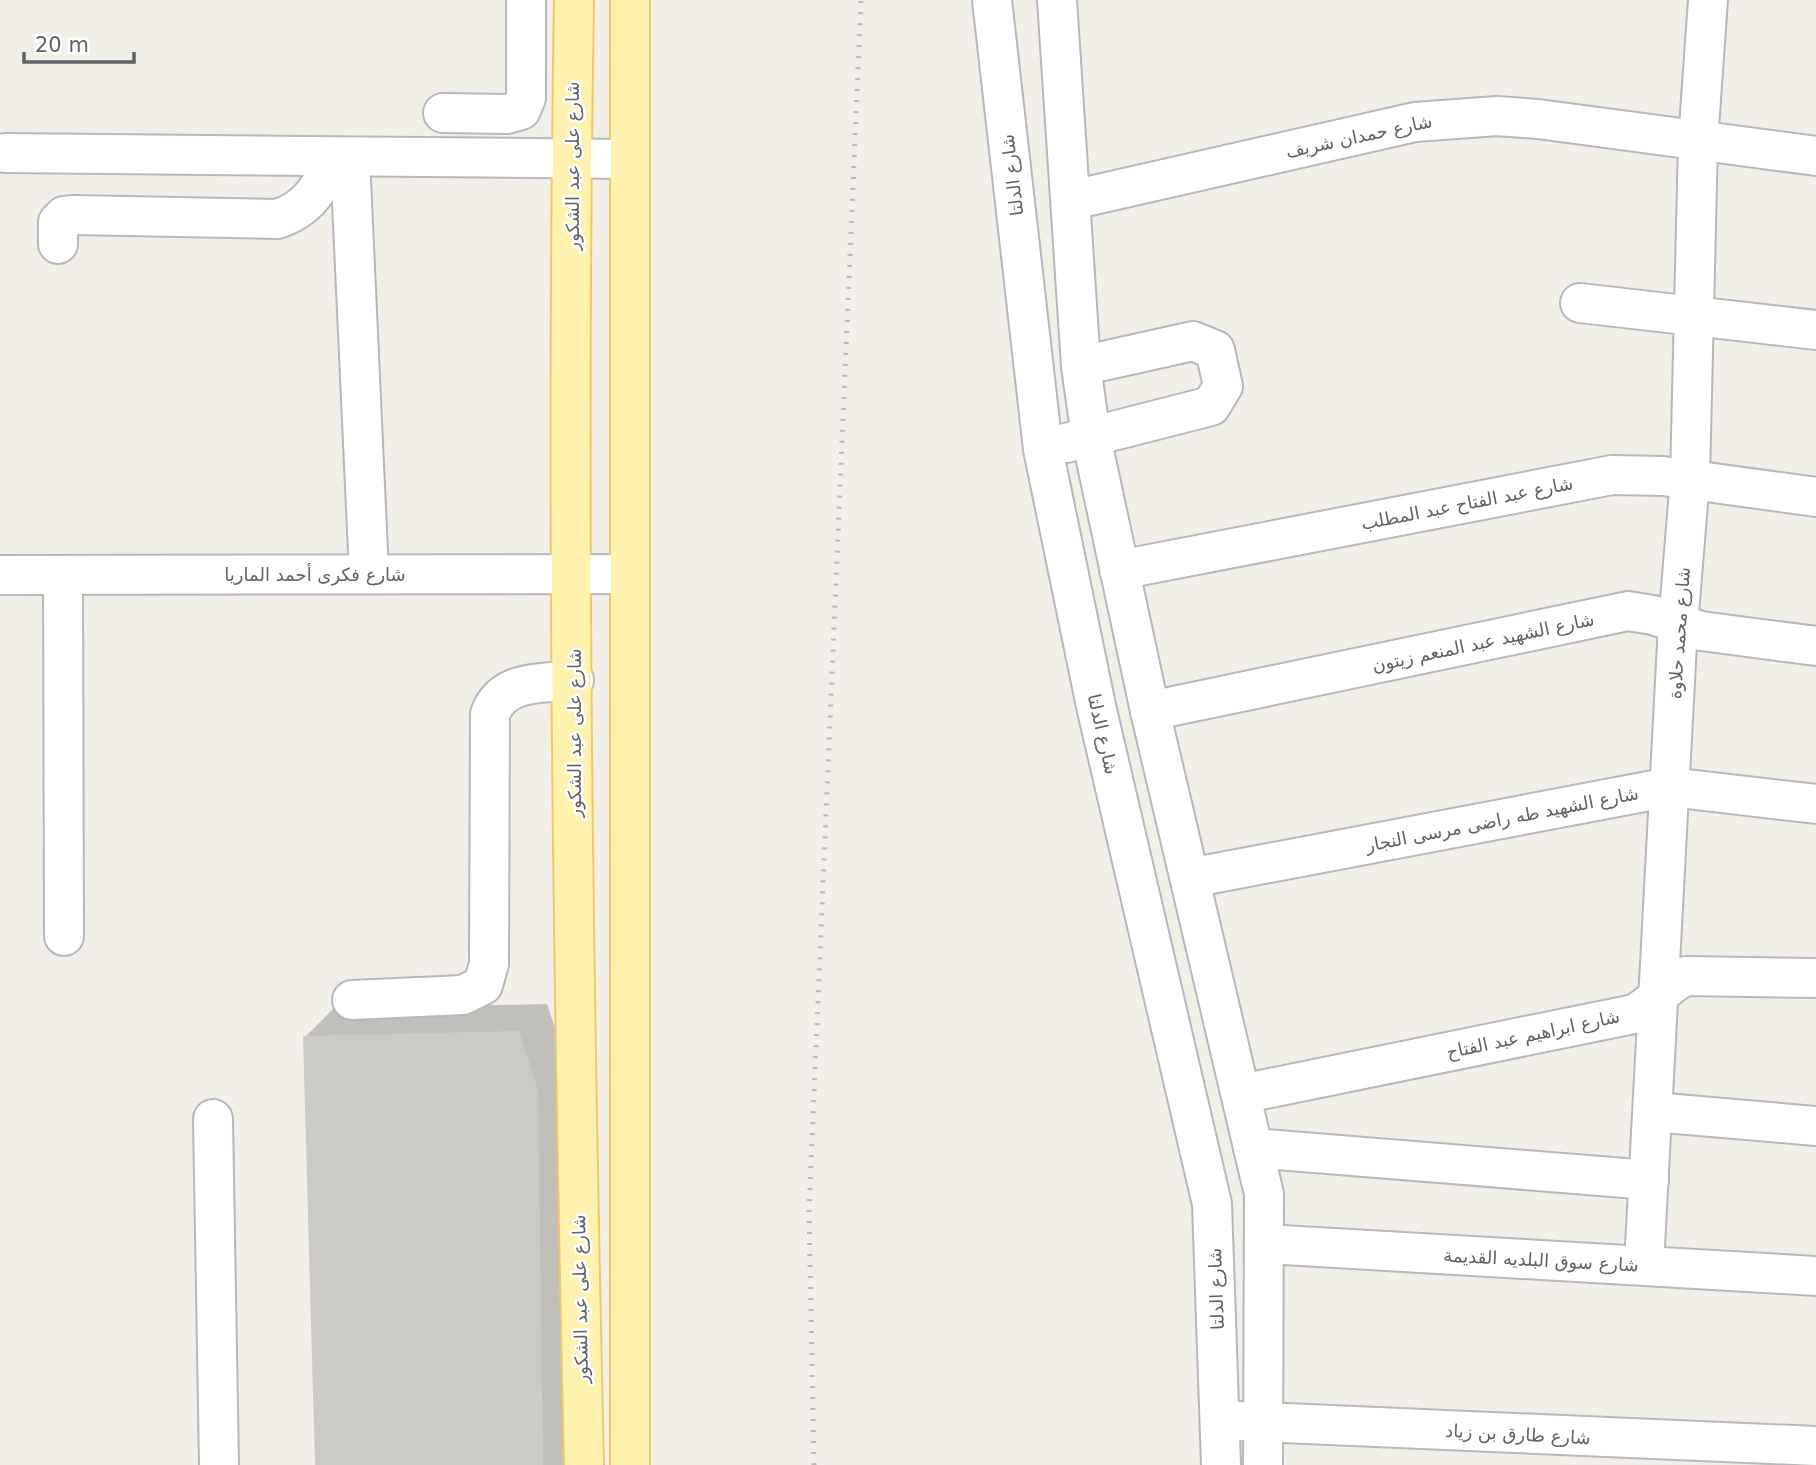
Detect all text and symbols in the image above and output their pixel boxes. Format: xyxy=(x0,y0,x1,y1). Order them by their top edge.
scale bar xyxy=(24,21,135,65)
text: 20 m xyxy=(35,33,89,57)
street label: شارع على عبد الشكور xyxy=(562,82,584,251)
street label: شارع حمدان شريف xyxy=(1284,110,1434,163)
street label: شارع الدلتا xyxy=(997,133,1028,217)
street label: شارع عبد الفتاح عبد المطلب xyxy=(1359,472,1575,535)
street label: شارع فكرى أحمد الماريا xyxy=(224,563,406,586)
street label: شارع محمد حلاوة xyxy=(1664,566,1695,700)
street label: شارع الشهيد عبد المنعم زيتون xyxy=(1370,608,1596,677)
street label: شارع على عبد الشكور xyxy=(564,649,586,818)
street label: شارع الدلتا xyxy=(1083,692,1122,777)
street label: شارع الشهيد طه راضى مرسى النجار xyxy=(1363,782,1640,857)
street label: شارع ابراهيم عبد الفتاح xyxy=(1444,1005,1622,1064)
street label: شارع على عبد الشكور xyxy=(568,1214,593,1385)
street label: شارع سوق البلديه القديمة xyxy=(1443,1244,1639,1277)
street label: شارع الدلتا xyxy=(1204,1248,1229,1330)
street label: شارع طارق بن زياد xyxy=(1445,1420,1591,1449)

